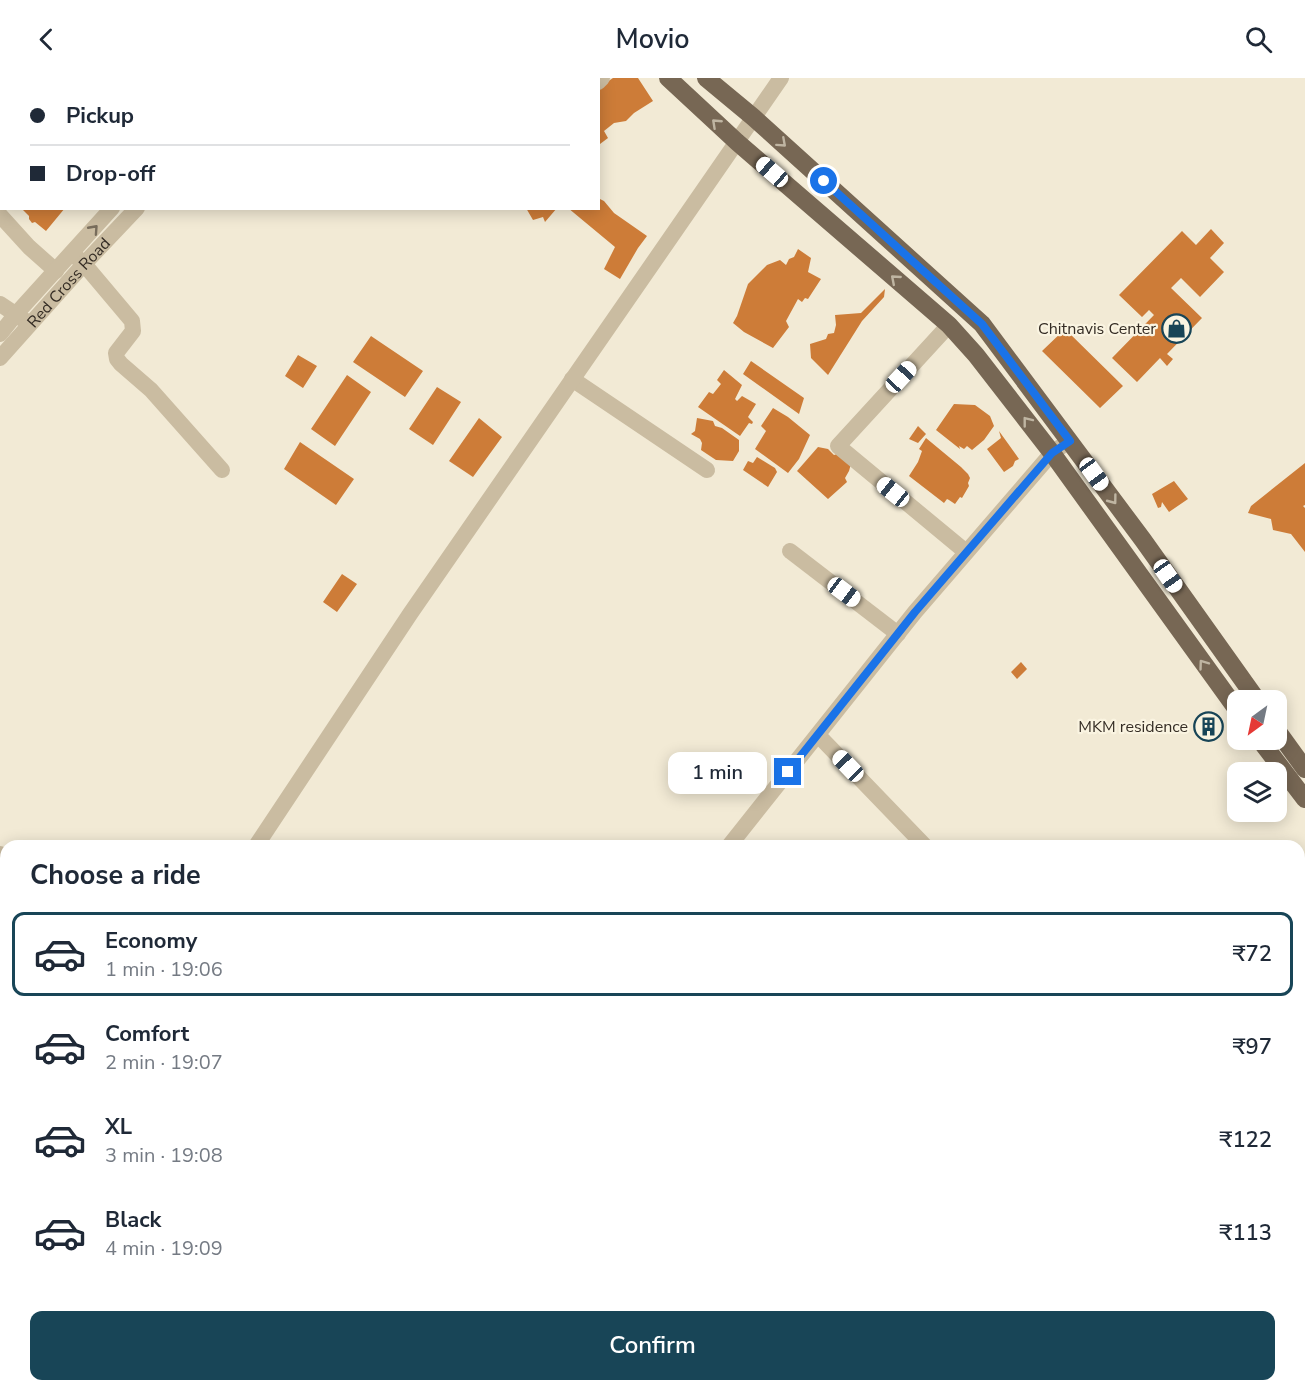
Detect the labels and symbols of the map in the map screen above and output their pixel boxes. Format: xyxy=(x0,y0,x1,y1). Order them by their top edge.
one-way arrow xyxy=(712,119,723,130)
one-way arrow xyxy=(776,136,786,147)
car xyxy=(753,153,791,191)
route start xyxy=(810,167,837,194)
one-way arrow xyxy=(87,225,98,236)
street label: Red Cross Road xyxy=(22,233,116,333)
one-way arrow xyxy=(891,275,902,286)
shop icon: Chitnavis Center xyxy=(1161,312,1193,344)
place label: Chitnavis Center xyxy=(1038,318,1156,340)
car xyxy=(882,358,920,396)
one-way arrow xyxy=(1023,417,1034,428)
car xyxy=(1076,454,1112,494)
car xyxy=(873,474,913,510)
one-way arrow xyxy=(1106,494,1117,505)
car xyxy=(1150,556,1186,596)
car xyxy=(824,574,864,610)
one-way arrow xyxy=(1199,659,1210,670)
north arrow xyxy=(1227,690,1287,750)
building icon: MKM residence xyxy=(1193,710,1225,742)
place label: MKM residence xyxy=(1078,716,1188,738)
car xyxy=(829,747,867,785)
callout: 1 min xyxy=(668,751,767,793)
route end xyxy=(774,758,801,785)

